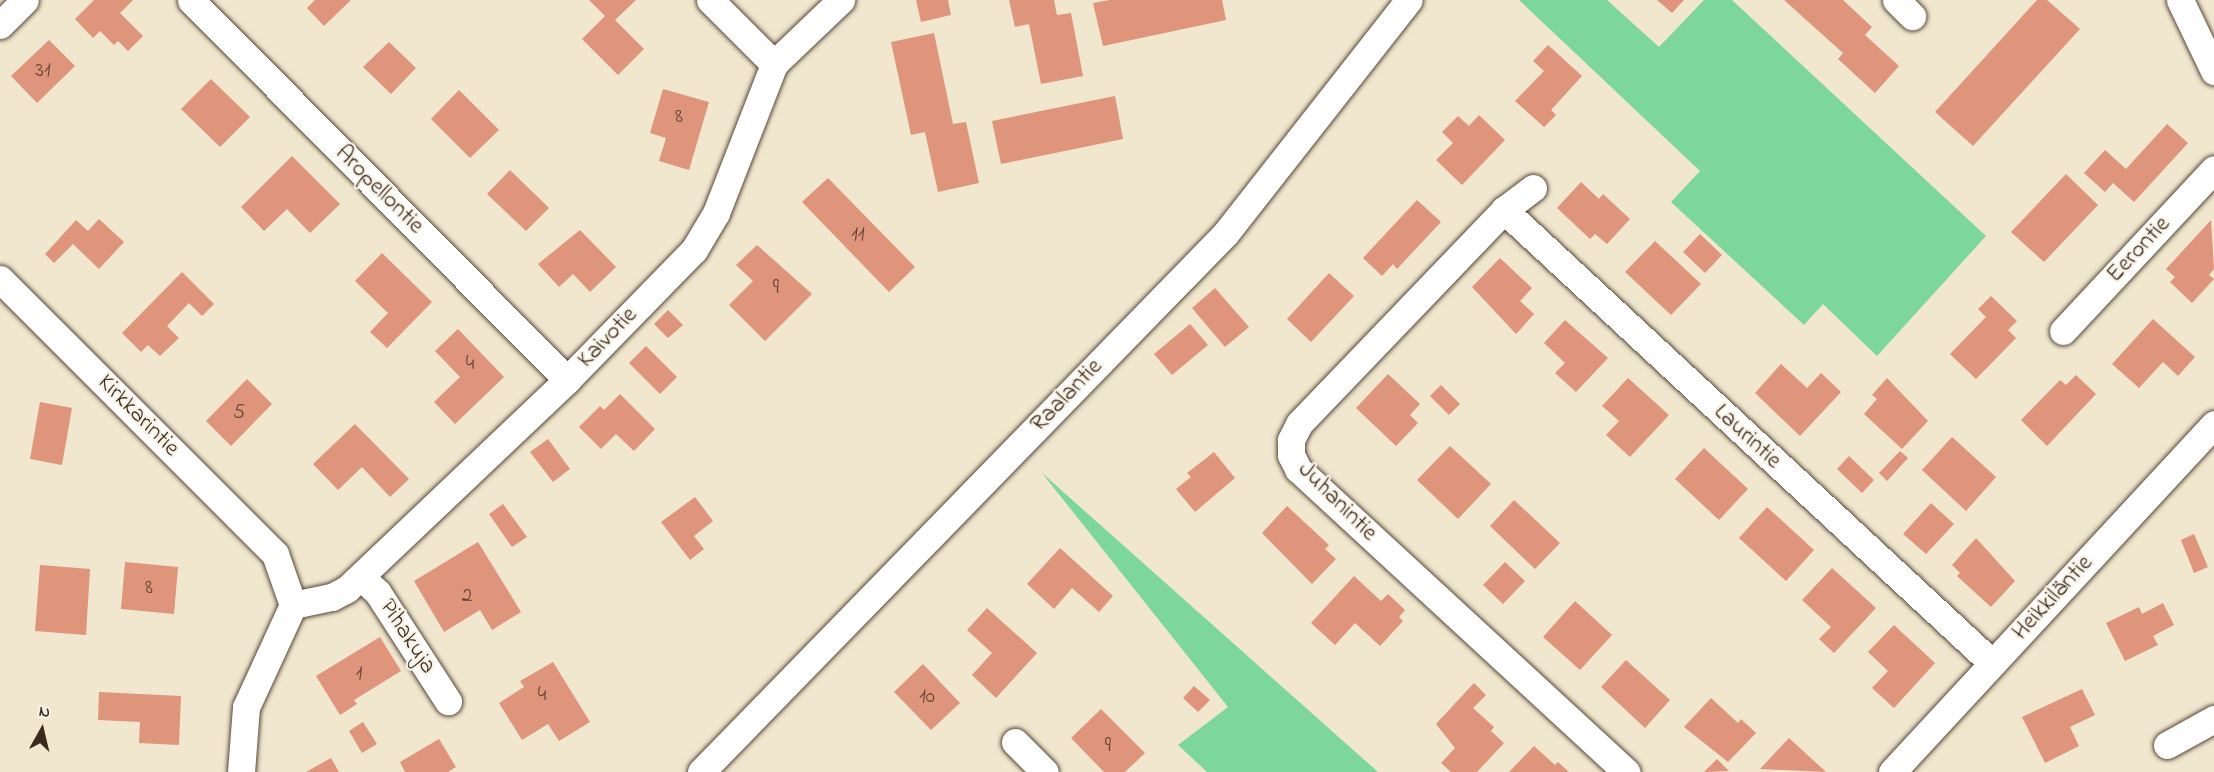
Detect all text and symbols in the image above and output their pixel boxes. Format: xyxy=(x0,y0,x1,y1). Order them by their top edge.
house number: 31 xyxy=(35,58,51,84)
house number: 8 xyxy=(675,104,683,130)
street label: Aropellontie xyxy=(329,140,429,240)
street label: Eerontie xyxy=(2101,211,2177,289)
house number: 11 xyxy=(851,222,865,248)
house number: 9 xyxy=(773,275,779,301)
street label: Kaivotie xyxy=(572,301,644,375)
house number: 4 xyxy=(466,351,474,377)
street label: Raalantie xyxy=(1025,353,1109,439)
street label: Kirkkarintie xyxy=(91,369,185,463)
street label: Laurintie xyxy=(1707,398,1787,476)
house number: 5 xyxy=(233,400,245,426)
street label: Juhanintie xyxy=(1291,456,1383,548)
street label: Heikkiläntie xyxy=(2006,550,2100,646)
house number: 8 xyxy=(145,575,153,601)
house number: 2 xyxy=(462,583,472,609)
street label: Pihakuja xyxy=(372,594,442,680)
house number: 1 xyxy=(356,661,362,687)
house number: 4 xyxy=(538,682,546,708)
house number: 10 xyxy=(919,684,935,710)
north arrow xyxy=(12,700,72,760)
text: N xyxy=(37,700,52,725)
house number: 9 xyxy=(1105,733,1111,759)

